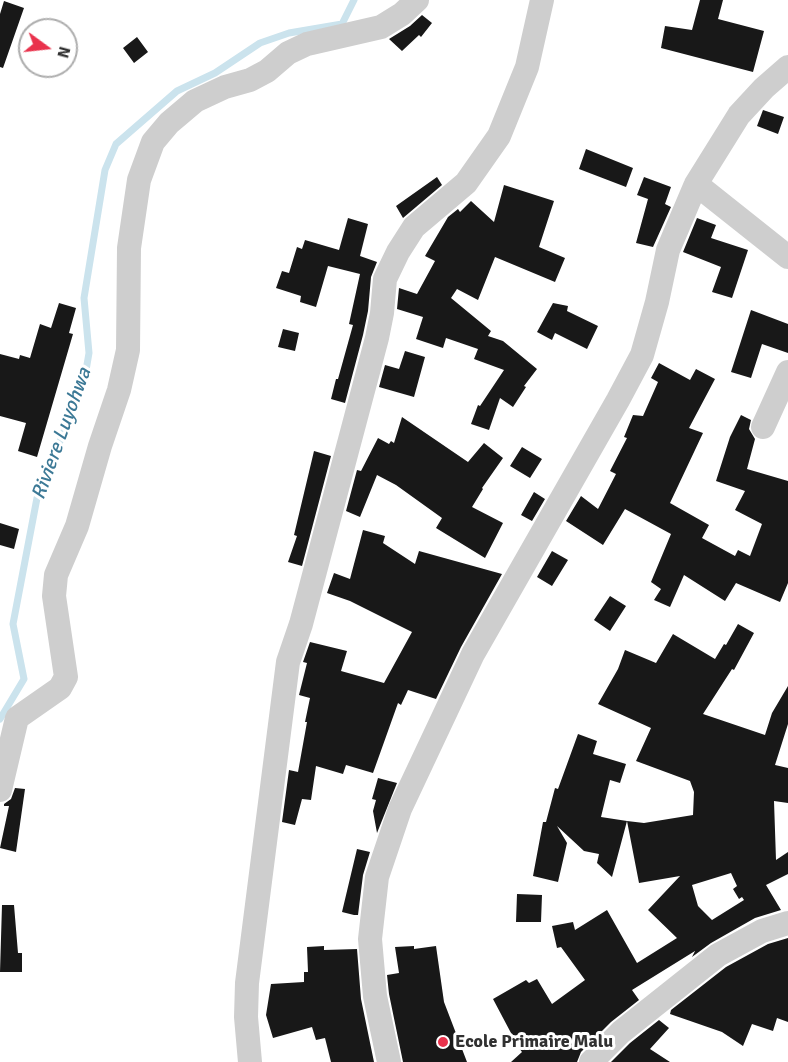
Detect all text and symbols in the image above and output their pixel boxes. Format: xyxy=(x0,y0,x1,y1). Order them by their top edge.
north arrow xyxy=(18,18,78,78)
text: N xyxy=(52,44,75,60)
water label: Riviere Luyohwa xyxy=(27,365,97,503)
place label: Ecole Primaire Malu xyxy=(455,1031,613,1053)
marker: Ecole Primaire Malu xyxy=(436,1035,450,1049)

